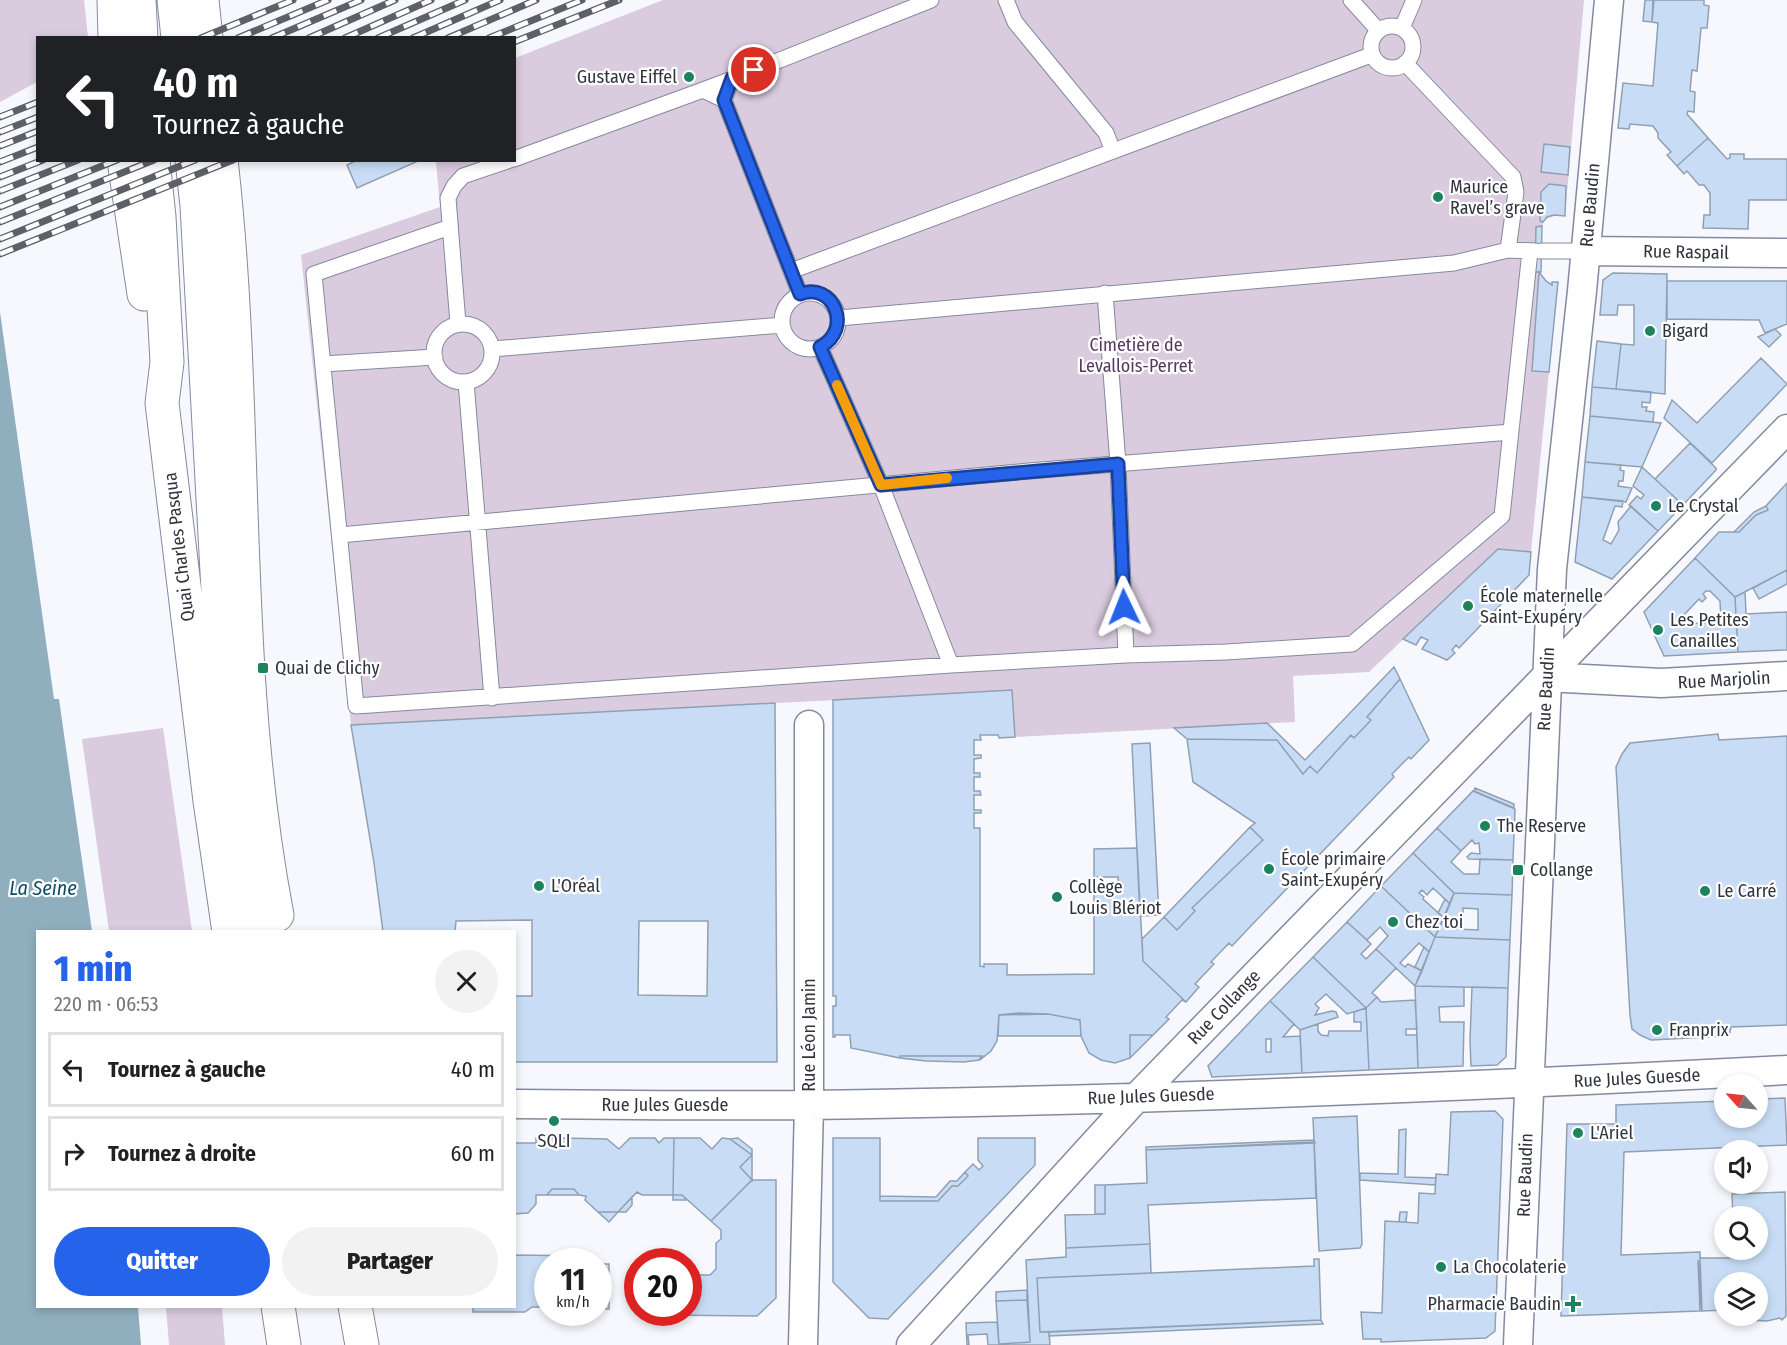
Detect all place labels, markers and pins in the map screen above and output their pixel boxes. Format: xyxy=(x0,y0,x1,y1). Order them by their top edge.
pin xyxy=(728,44,779,95)
place label: Gustave Eiffel xyxy=(577,66,677,88)
marker: Gustave Eiffel xyxy=(682,70,696,84)
place label: Maurice Ravel’s grave xyxy=(1450,176,1545,219)
marker: Maurice Ravel’s grave xyxy=(1431,190,1445,204)
place label: Bigard xyxy=(1662,320,1709,342)
marker: Bigard xyxy=(1643,324,1657,338)
place label: Le Crystal xyxy=(1668,495,1739,517)
marker: Le Crystal xyxy=(1649,499,1663,513)
place label: École maternelle Saint-Exupéry xyxy=(1480,584,1603,628)
marker: École maternelle Saint-Exupéry xyxy=(1461,599,1475,613)
place label: Les Petites Canailles xyxy=(1670,609,1749,652)
marker: Les Petites Canailles xyxy=(1651,623,1665,637)
place label: Quai de Clichy xyxy=(275,657,379,679)
marker: Quai de Clichy xyxy=(256,661,270,675)
place label: The Reserve xyxy=(1497,815,1586,837)
marker: The Reserve xyxy=(1478,819,1492,833)
place label: École primaire Saint-Exupéry xyxy=(1281,847,1386,891)
place label: Collange xyxy=(1530,859,1593,881)
marker: École primaire Saint-Exupéry xyxy=(1262,862,1276,876)
marker: Collange xyxy=(1511,863,1525,877)
place label: L'Oréal xyxy=(551,875,600,897)
place label: Collège Louis Blériot xyxy=(1069,876,1162,919)
marker: L'Oréal xyxy=(532,879,546,893)
place label: Le Carré xyxy=(1717,880,1777,902)
marker: Le Carré xyxy=(1698,884,1712,898)
marker: Collège Louis Blériot xyxy=(1050,890,1064,904)
place label: Chez toi xyxy=(1405,911,1463,933)
marker: Chez toi xyxy=(1386,915,1400,929)
place label: Franprix xyxy=(1669,1019,1729,1041)
marker: Franprix xyxy=(1650,1023,1664,1037)
marker: SQLI xyxy=(547,1114,561,1128)
place label: L'Ariel xyxy=(1590,1122,1633,1144)
marker: L'Ariel xyxy=(1571,1126,1585,1140)
place label: SQLI xyxy=(538,1130,570,1152)
place label: La Chocolaterie xyxy=(1453,1256,1566,1278)
marker: La Chocolaterie xyxy=(1434,1260,1448,1274)
place label: Pharmacie Baudin xyxy=(1428,1293,1561,1315)
marker: Pharmacie Baudin xyxy=(1566,1297,1580,1311)

